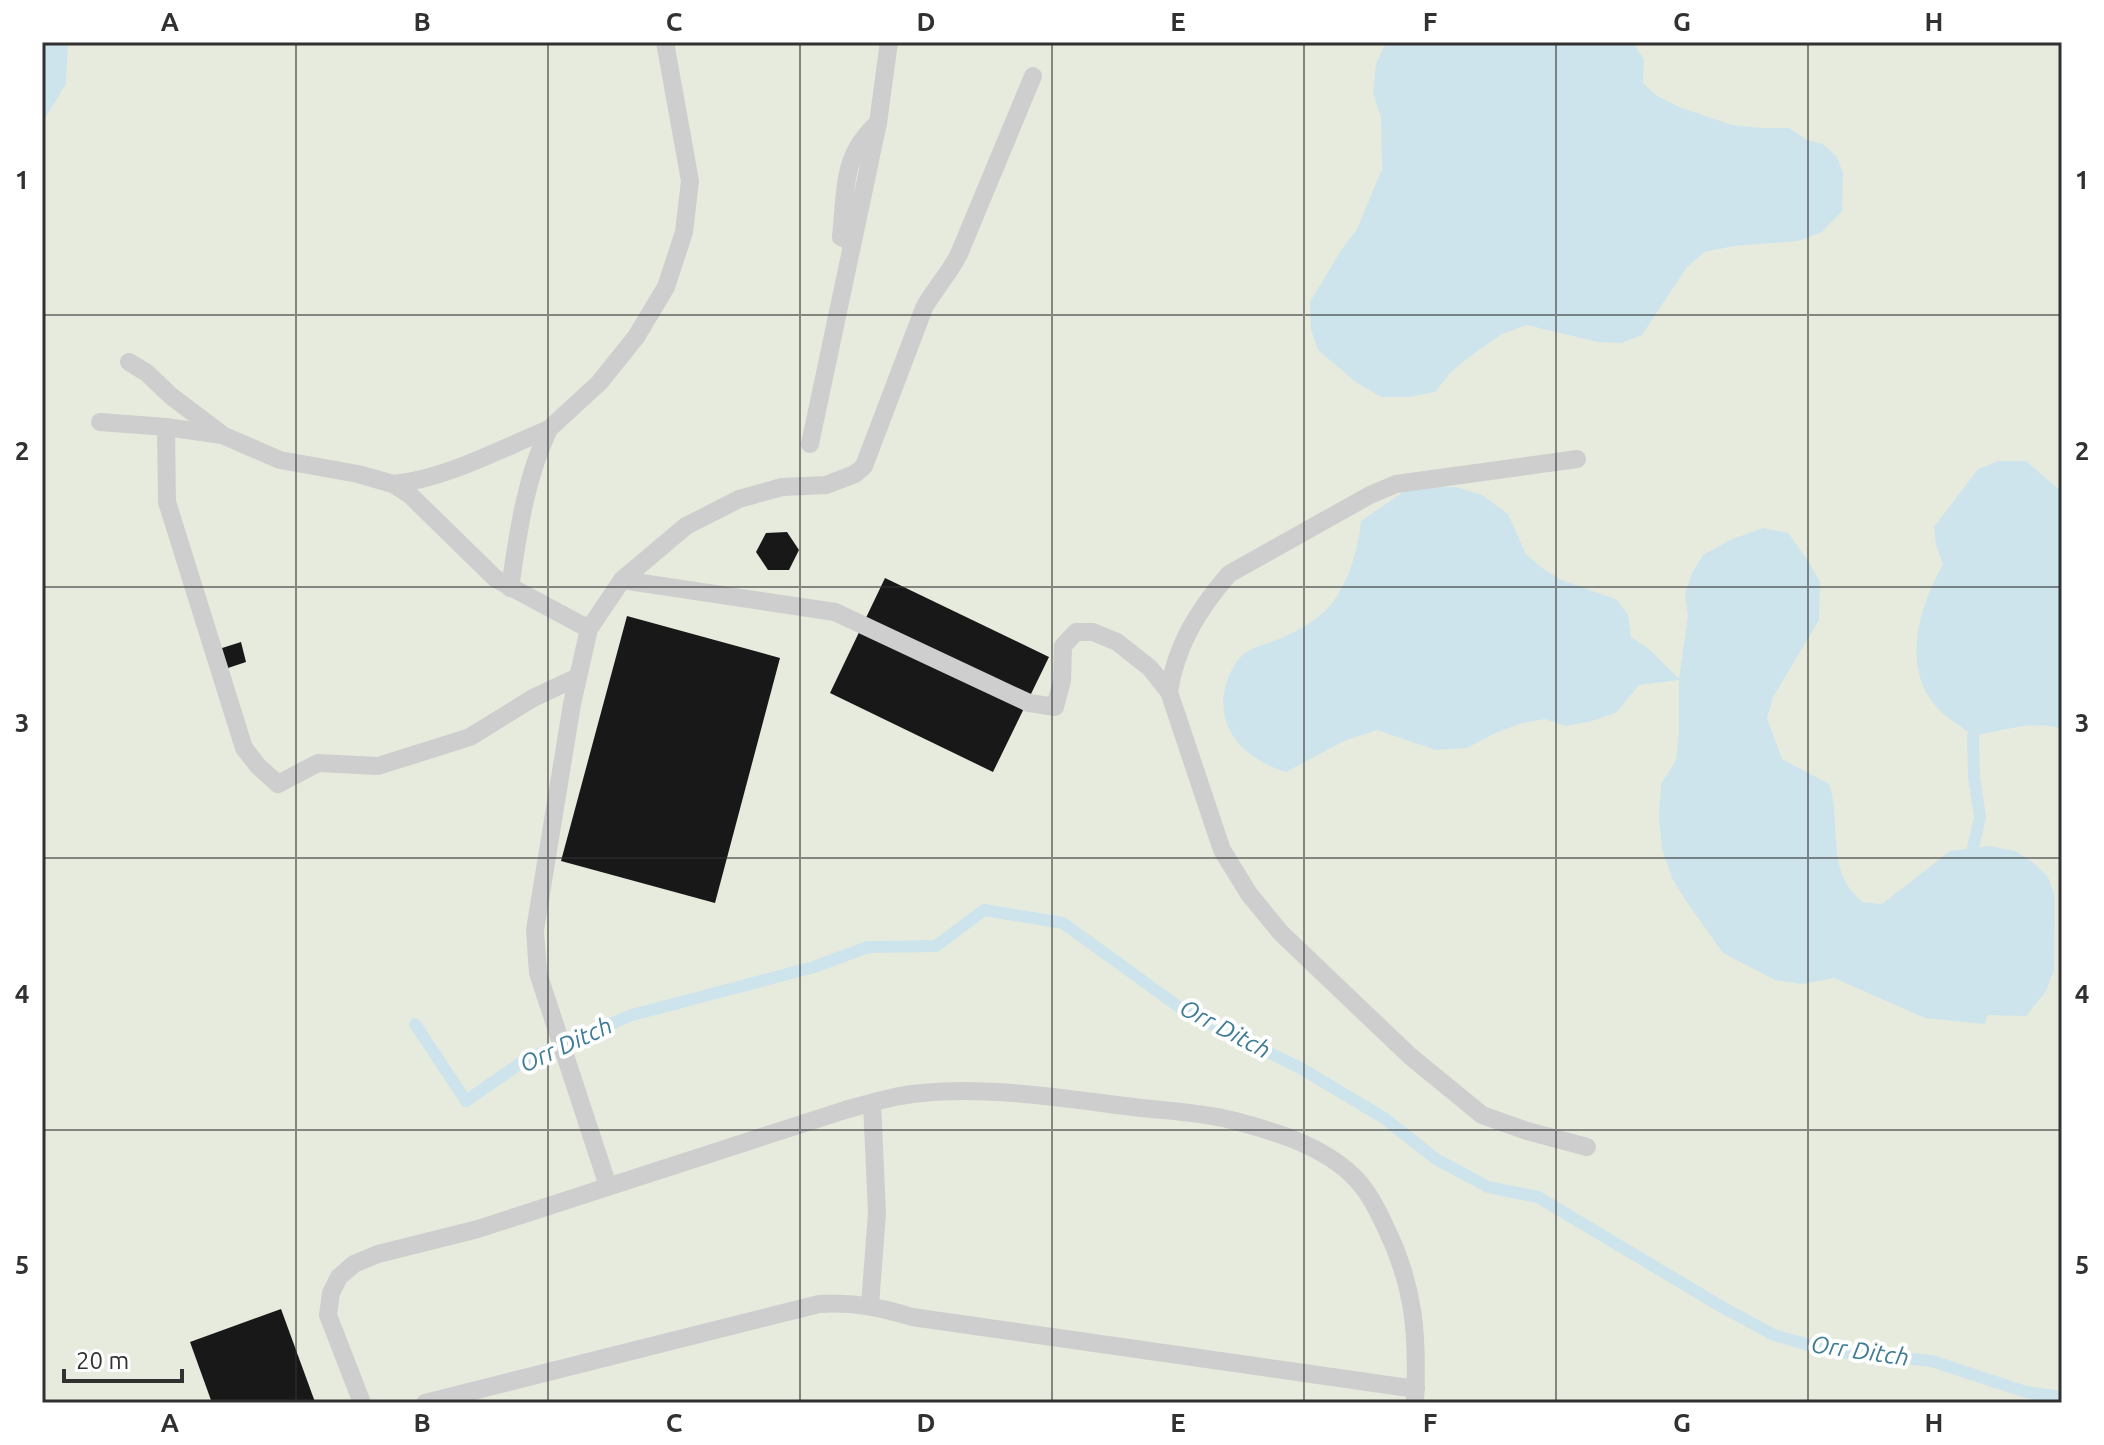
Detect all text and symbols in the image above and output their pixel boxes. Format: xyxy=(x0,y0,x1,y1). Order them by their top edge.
text: A xyxy=(161,7,180,36)
text: B xyxy=(413,7,431,36)
text: C xyxy=(666,7,683,36)
text: D xyxy=(917,7,935,36)
text: E xyxy=(1170,7,1186,36)
text: F xyxy=(1423,7,1437,36)
text: G xyxy=(1673,7,1691,36)
text: H xyxy=(1925,7,1943,36)
text: 1 xyxy=(15,165,29,194)
text: 1 xyxy=(2075,165,2089,194)
text: 2 xyxy=(15,436,29,465)
text: 2 xyxy=(2075,436,2089,465)
text: 3 xyxy=(15,708,29,737)
text: 3 xyxy=(2075,708,2089,737)
text: 4 xyxy=(15,979,29,1008)
text: 4 xyxy=(2075,979,2089,1008)
water label: Orr Ditch xyxy=(1175,993,1275,1064)
water label: Orr Ditch xyxy=(515,1011,616,1078)
text: 5 xyxy=(15,1250,29,1279)
text: 5 xyxy=(2075,1250,2089,1279)
water label: Orr Ditch xyxy=(1809,1330,1911,1371)
scale bar xyxy=(64,1333,182,1383)
text: 20 m xyxy=(76,1347,129,1374)
text: A xyxy=(161,1408,180,1437)
text: B xyxy=(413,1408,431,1437)
text: C xyxy=(666,1408,683,1437)
text: D xyxy=(917,1408,935,1437)
text: E xyxy=(1170,1408,1186,1437)
text: F xyxy=(1423,1408,1437,1437)
text: G xyxy=(1673,1408,1691,1437)
text: H xyxy=(1925,1408,1943,1437)

